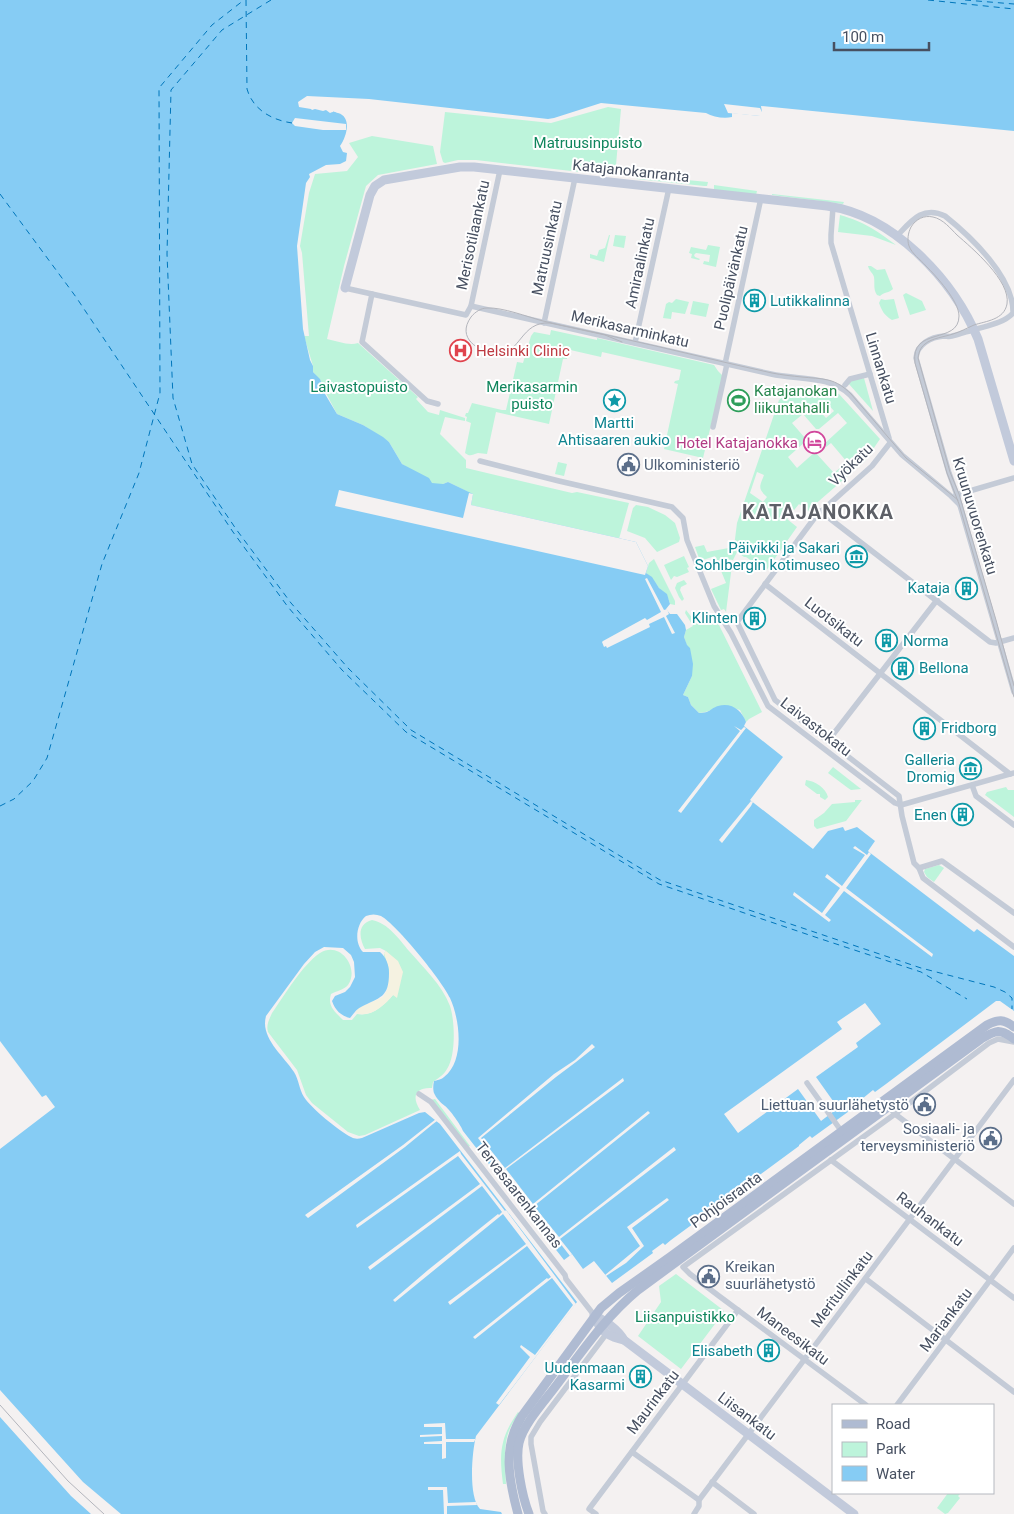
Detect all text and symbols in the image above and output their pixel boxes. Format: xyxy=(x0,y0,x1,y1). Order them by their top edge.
scale bar xyxy=(834,20,929,52)
text: 100 m xyxy=(842,28,884,46)
park label: Matruusinpuisto xyxy=(534,134,642,152)
street label: Katajanokanranta xyxy=(572,156,690,186)
street label: Merisotilaankatu xyxy=(453,178,493,292)
street label: Matruusinkatu xyxy=(528,199,566,297)
street label: Amiraalinkatu xyxy=(622,216,658,310)
street label: Puolipäivänkatu xyxy=(710,224,752,332)
building icon: Lutikkalinna xyxy=(742,289,766,313)
place label: Lutikkalinna xyxy=(770,292,850,310)
street label: Merikasarminkatu xyxy=(569,307,691,351)
street label: Linnankatu xyxy=(862,330,900,406)
hospital icon: Helsinki Clinic xyxy=(448,339,472,363)
place label: Helsinki Clinic xyxy=(476,342,570,360)
park label: Laivastopuisto xyxy=(310,378,408,396)
park label: Merikasarmin puisto xyxy=(486,378,578,413)
place label: Katajanokan liikuntahalli xyxy=(754,382,837,417)
place icon: Martti Ahtisaaren aukio xyxy=(602,388,626,412)
sports icon: Katajanokan liikuntahalli xyxy=(726,388,750,412)
place label: Martti Ahtisaaren aukio xyxy=(558,414,670,449)
hotel icon: Hotel Katajanokka xyxy=(802,431,826,455)
place label: Hotel Katajanokka xyxy=(676,434,798,452)
street label: Vyökatu xyxy=(825,440,877,490)
public building icon: Ulkoministeriö xyxy=(616,453,640,477)
street label: Kruunuvuorenkatu xyxy=(949,455,1001,577)
place label: Ulkoministeriö xyxy=(644,456,740,474)
district label: KATAJANOKKA xyxy=(742,500,894,524)
place label: Päivikki ja Sakari Sohlbergin kotimuseo xyxy=(695,539,840,574)
museum icon: Päivikki ja Sakari Sohlbergin kotimuseo xyxy=(844,545,868,569)
building icon: Kataja xyxy=(954,576,978,600)
place label: Kataja xyxy=(908,579,950,597)
street label: Luotsikatu xyxy=(801,593,867,651)
building icon: Klinten xyxy=(742,606,766,630)
place label: Klinten xyxy=(692,609,738,627)
building icon: Norma xyxy=(875,629,899,653)
place label: Norma xyxy=(903,632,949,650)
building icon: Bellona xyxy=(891,656,915,680)
place label: Bellona xyxy=(919,659,969,677)
street label: Laivastokatu xyxy=(777,694,855,760)
building icon: Fridborg xyxy=(913,716,937,740)
place label: Fridborg xyxy=(941,719,997,737)
place label: Galleria Dromig xyxy=(904,751,955,786)
museum icon: Galleria Dromig xyxy=(959,757,983,781)
building icon: Enen xyxy=(951,803,975,827)
place label: Enen xyxy=(914,806,947,824)
public building icon: Liettuan suurlähetystö xyxy=(913,1093,937,1117)
place label: Liettuan suurlähetystö xyxy=(761,1096,909,1114)
place label: Sosiaali- ja terveysministeriö xyxy=(860,1120,975,1155)
public building icon: Sosiaali- ja terveysministeriö xyxy=(979,1126,1003,1150)
street label: Tervasaarenkannas xyxy=(472,1138,566,1252)
street label: Pohjoisranta xyxy=(687,1168,765,1232)
street label: Rauhankatu xyxy=(893,1188,967,1250)
street label: Meritullinkatu xyxy=(807,1247,877,1331)
place label: Kreikan suurlähetystö xyxy=(725,1258,815,1293)
public building icon: Kreikan suurlähetystö xyxy=(697,1264,721,1288)
street label: Mariankatu xyxy=(916,1284,976,1356)
street label: Maneesikatu xyxy=(753,1303,833,1369)
park label: Liisanpuistikko xyxy=(635,1308,735,1326)
building icon: Elisabeth xyxy=(757,1339,781,1363)
place label: Elisabeth xyxy=(692,1342,753,1360)
place label: Uudenmaan Kasarmi xyxy=(545,1359,625,1394)
building icon: Uudenmaan Kasarmi xyxy=(629,1365,653,1389)
street label: Maurinkatu xyxy=(623,1366,683,1438)
street label: Liisankatu xyxy=(714,1388,780,1444)
legend xyxy=(832,1404,994,1494)
text: Road xyxy=(876,1415,910,1433)
text: Park xyxy=(876,1440,907,1458)
text: Water xyxy=(876,1465,915,1483)

